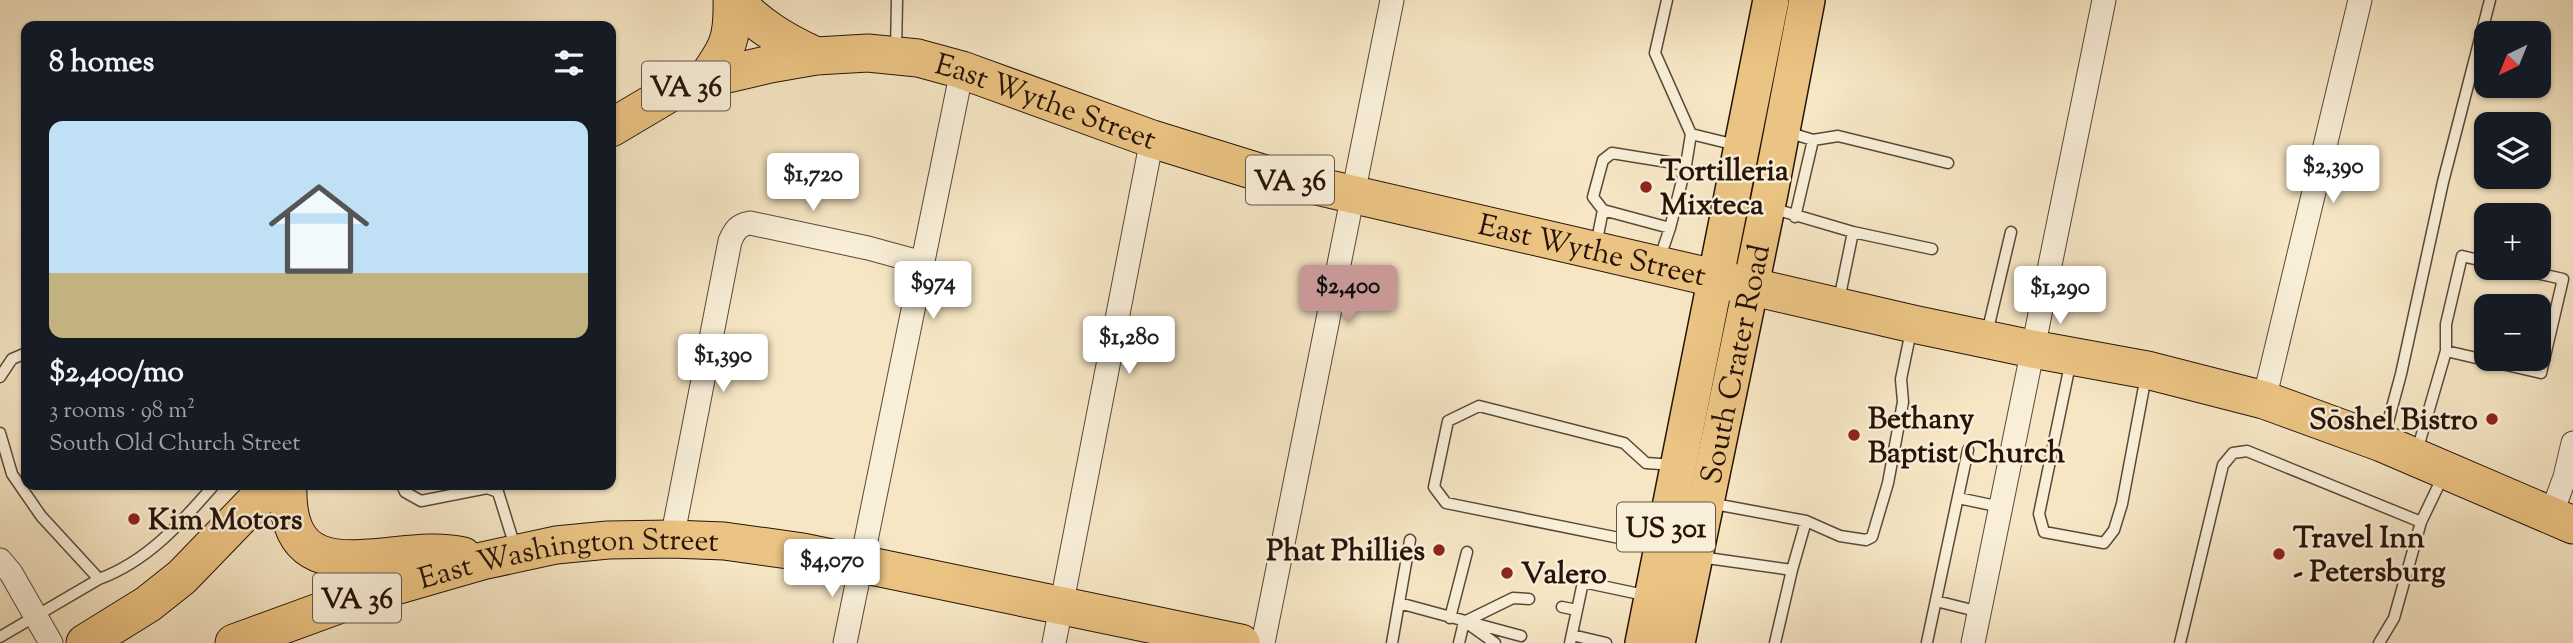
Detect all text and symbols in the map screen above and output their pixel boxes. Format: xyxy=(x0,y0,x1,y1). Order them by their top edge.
north arrow xyxy=(2474,21,2552,98)
map controls xyxy=(2474,21,2551,371)
text: 8 homes xyxy=(49,42,154,85)
icon: filters xyxy=(550,44,588,82)
street label: East Wythe Street xyxy=(930,45,1162,163)
road number: VA 36 xyxy=(642,62,730,110)
button: layers xyxy=(2474,112,2551,189)
pin: $2,390 xyxy=(2276,146,2390,205)
place label: Tortilleria Mixteca xyxy=(1660,151,1789,228)
text: $2,390 xyxy=(2302,151,2364,184)
pin: $1,720 xyxy=(756,154,870,213)
road number: VA 36 xyxy=(1246,156,1334,204)
text: $1,720 xyxy=(783,159,843,192)
icon: home xyxy=(256,166,382,292)
marker: Tortilleria Mixteca xyxy=(1638,179,1654,195)
button: + xyxy=(2474,203,2551,280)
street label: East Wythe Street xyxy=(1474,205,1710,299)
street label: South Crater Road xyxy=(1691,241,1783,488)
pin: $974 xyxy=(892,262,974,321)
pin: $2,400 xyxy=(1291,266,1405,325)
pin: $1,290 xyxy=(2003,266,2117,326)
text: $974 xyxy=(911,267,956,300)
text: $2,400 xyxy=(1316,271,1380,304)
text: $1,290 xyxy=(2030,272,2090,305)
button: − xyxy=(2474,294,2551,371)
pin: $1,280 xyxy=(1072,316,1186,376)
text: $1,280 xyxy=(1099,322,1159,355)
pin: $1,390 xyxy=(666,334,780,394)
text: $1,390 xyxy=(694,340,752,373)
text: $2,400/mo xyxy=(49,352,184,395)
text: 3 rooms · 98 m² xyxy=(49,395,195,428)
place label: Bethany Baptist Church xyxy=(1868,399,2066,476)
place label: Sōshel Bistro xyxy=(2309,400,2478,443)
marker: Sōshel Bistro xyxy=(2484,411,2500,427)
marker: Bethany Baptist Church xyxy=(1846,427,1862,443)
text: South Old Church Street xyxy=(49,428,300,461)
place label: Kim Motors xyxy=(148,500,303,543)
road number: US 301 xyxy=(1617,503,1715,552)
marker: Kim Motors xyxy=(126,511,142,527)
place label: Travel Inn - Petersburg xyxy=(2293,518,2446,595)
street label: East Washington Street xyxy=(414,520,719,602)
place label: Phat Phillies xyxy=(1266,531,1425,574)
pin: $4,070 xyxy=(775,540,889,599)
marker: Phat Phillies xyxy=(1431,542,1447,558)
text: $4,070 xyxy=(800,545,864,578)
marker: Travel Inn - Petersburg xyxy=(2271,546,2287,562)
place label: Valero xyxy=(1521,554,1607,597)
marker: Valero xyxy=(1499,565,1515,581)
road number: VA 36 xyxy=(313,574,401,622)

